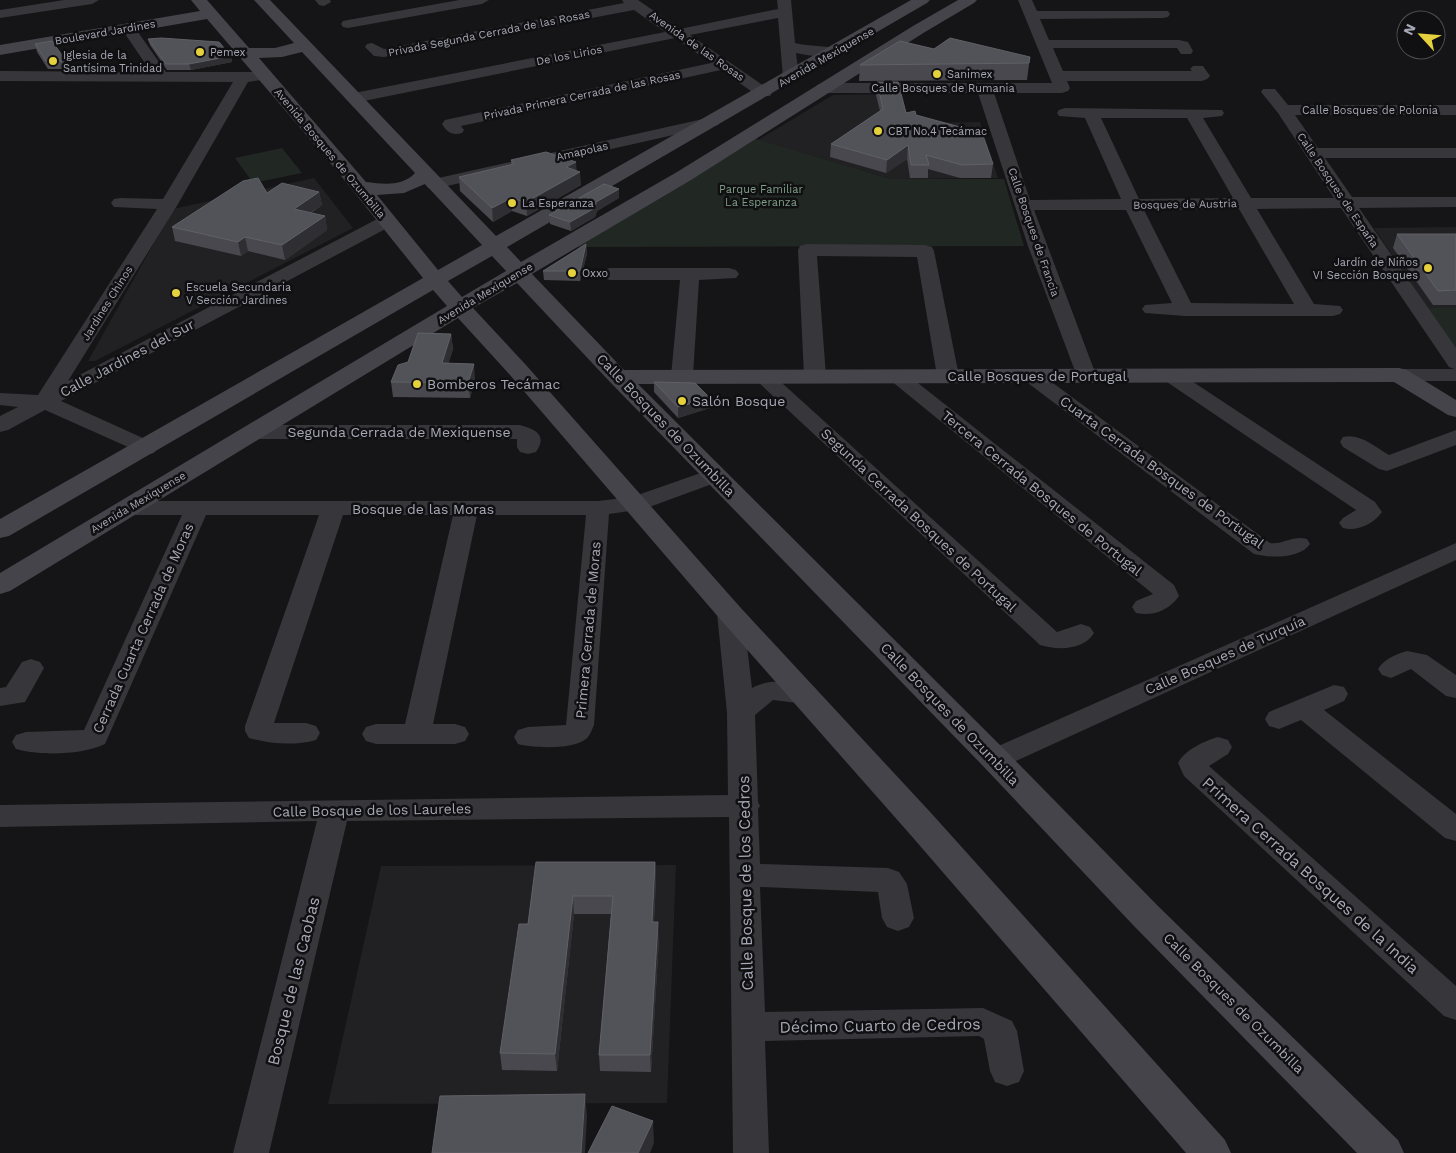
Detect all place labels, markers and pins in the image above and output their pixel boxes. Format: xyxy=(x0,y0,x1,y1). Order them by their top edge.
marker: Pemex xyxy=(194,46,206,58)
place label: Pemex xyxy=(210,46,246,59)
place label: Iglesia de la Santísima Trinidad xyxy=(63,49,162,75)
marker: Iglesia de la Santísima Trinidad xyxy=(47,55,59,67)
marker: Sanimex xyxy=(931,68,943,80)
place label: Sanimex xyxy=(947,68,993,81)
marker: CBT No.4 Tecámac xyxy=(872,125,884,137)
place label: CBT No.4 Tecámac xyxy=(888,125,987,138)
marker: La Esperanza xyxy=(506,197,518,209)
place label: La Esperanza xyxy=(522,197,594,210)
place label: Jardín de Niños VI Sección Bosques xyxy=(1313,256,1418,282)
marker: Jardín de Niños VI Sección Bosques xyxy=(1422,262,1434,274)
marker: Oxxo xyxy=(566,267,578,279)
place label: Oxxo xyxy=(582,267,608,280)
place label: Escuela Secundaria V Sección Jardines xyxy=(186,281,291,307)
marker: Escuela Secundaria V Sección Jardines xyxy=(170,287,182,299)
place label: Bomberos Tecámac xyxy=(427,376,560,392)
marker: Bomberos Tecámac xyxy=(411,378,423,390)
place label: Salón Bosque xyxy=(692,393,785,409)
marker: Salón Bosque xyxy=(676,395,688,407)

